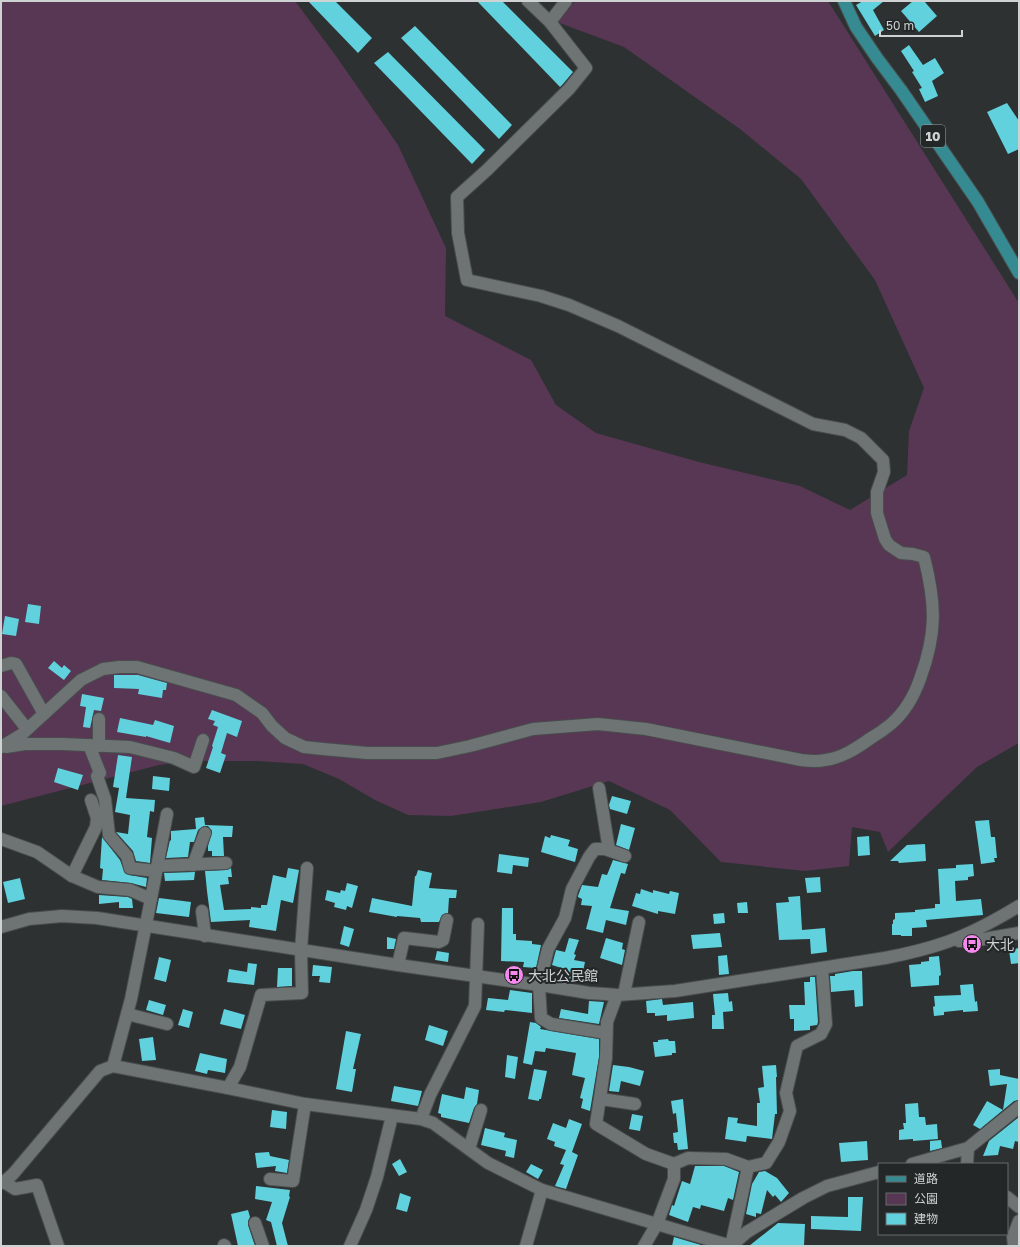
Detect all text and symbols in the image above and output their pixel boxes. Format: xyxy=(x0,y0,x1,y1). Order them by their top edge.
scale bar xyxy=(880,12,962,38)
text: 50 m xyxy=(886,18,914,33)
road number: 10 xyxy=(921,125,945,147)
bus stop icon: 大北 xyxy=(961,933,983,955)
place label: 大北 xyxy=(986,936,1014,953)
bus stop icon: 大北公民館 xyxy=(503,964,525,986)
place label: 大北公民館 xyxy=(528,967,598,984)
legend xyxy=(878,1163,1008,1235)
text: 道路 xyxy=(914,1171,938,1186)
text: 公園 xyxy=(914,1191,938,1206)
text: 建物 xyxy=(914,1211,938,1226)

